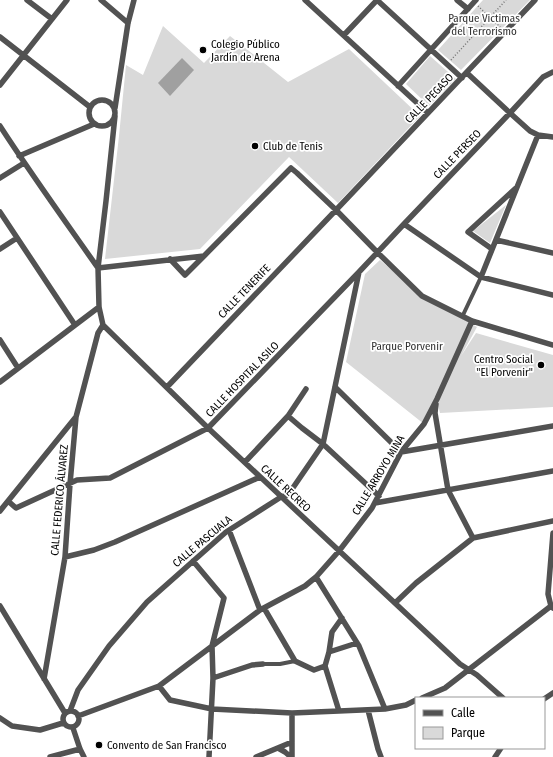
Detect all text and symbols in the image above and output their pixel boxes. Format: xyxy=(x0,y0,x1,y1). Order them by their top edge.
park label: Parque Victimas del Terrorismo xyxy=(448,12,520,38)
place label: Colegio Público Jardín de Arena xyxy=(211,38,280,64)
marker: Colegio Público Jardín de Arena xyxy=(198,45,208,55)
street label: CALLE PEGASO xyxy=(402,71,456,126)
street label: CALLE PERSEO xyxy=(431,127,484,182)
place label: Club de Tenis xyxy=(263,140,323,153)
marker: Club de Tenis xyxy=(250,141,260,151)
street label: CALLE TENERIFE xyxy=(215,262,273,321)
street label: CALLE HOSPITAL ASILO xyxy=(203,339,282,420)
park label: Parque Porvenir xyxy=(371,340,443,353)
place label: Centro Social "El Porvenir" xyxy=(474,353,533,379)
marker: Centro Social "El Porvenir" xyxy=(536,360,546,370)
street label: CALLE ARROYO MINA xyxy=(349,433,408,518)
street label: CALLE FEDERICO ÁLVAREZ xyxy=(47,444,71,556)
street label: CALLE RECREO xyxy=(258,462,313,515)
street label: CALLE PASCUALA xyxy=(170,513,235,570)
legend xyxy=(415,697,545,749)
text: Calle xyxy=(451,706,475,720)
text: Parque xyxy=(451,726,485,740)
place label: Convento de San Francisco xyxy=(107,739,227,752)
marker: Convento de San Francisco xyxy=(94,740,104,750)

